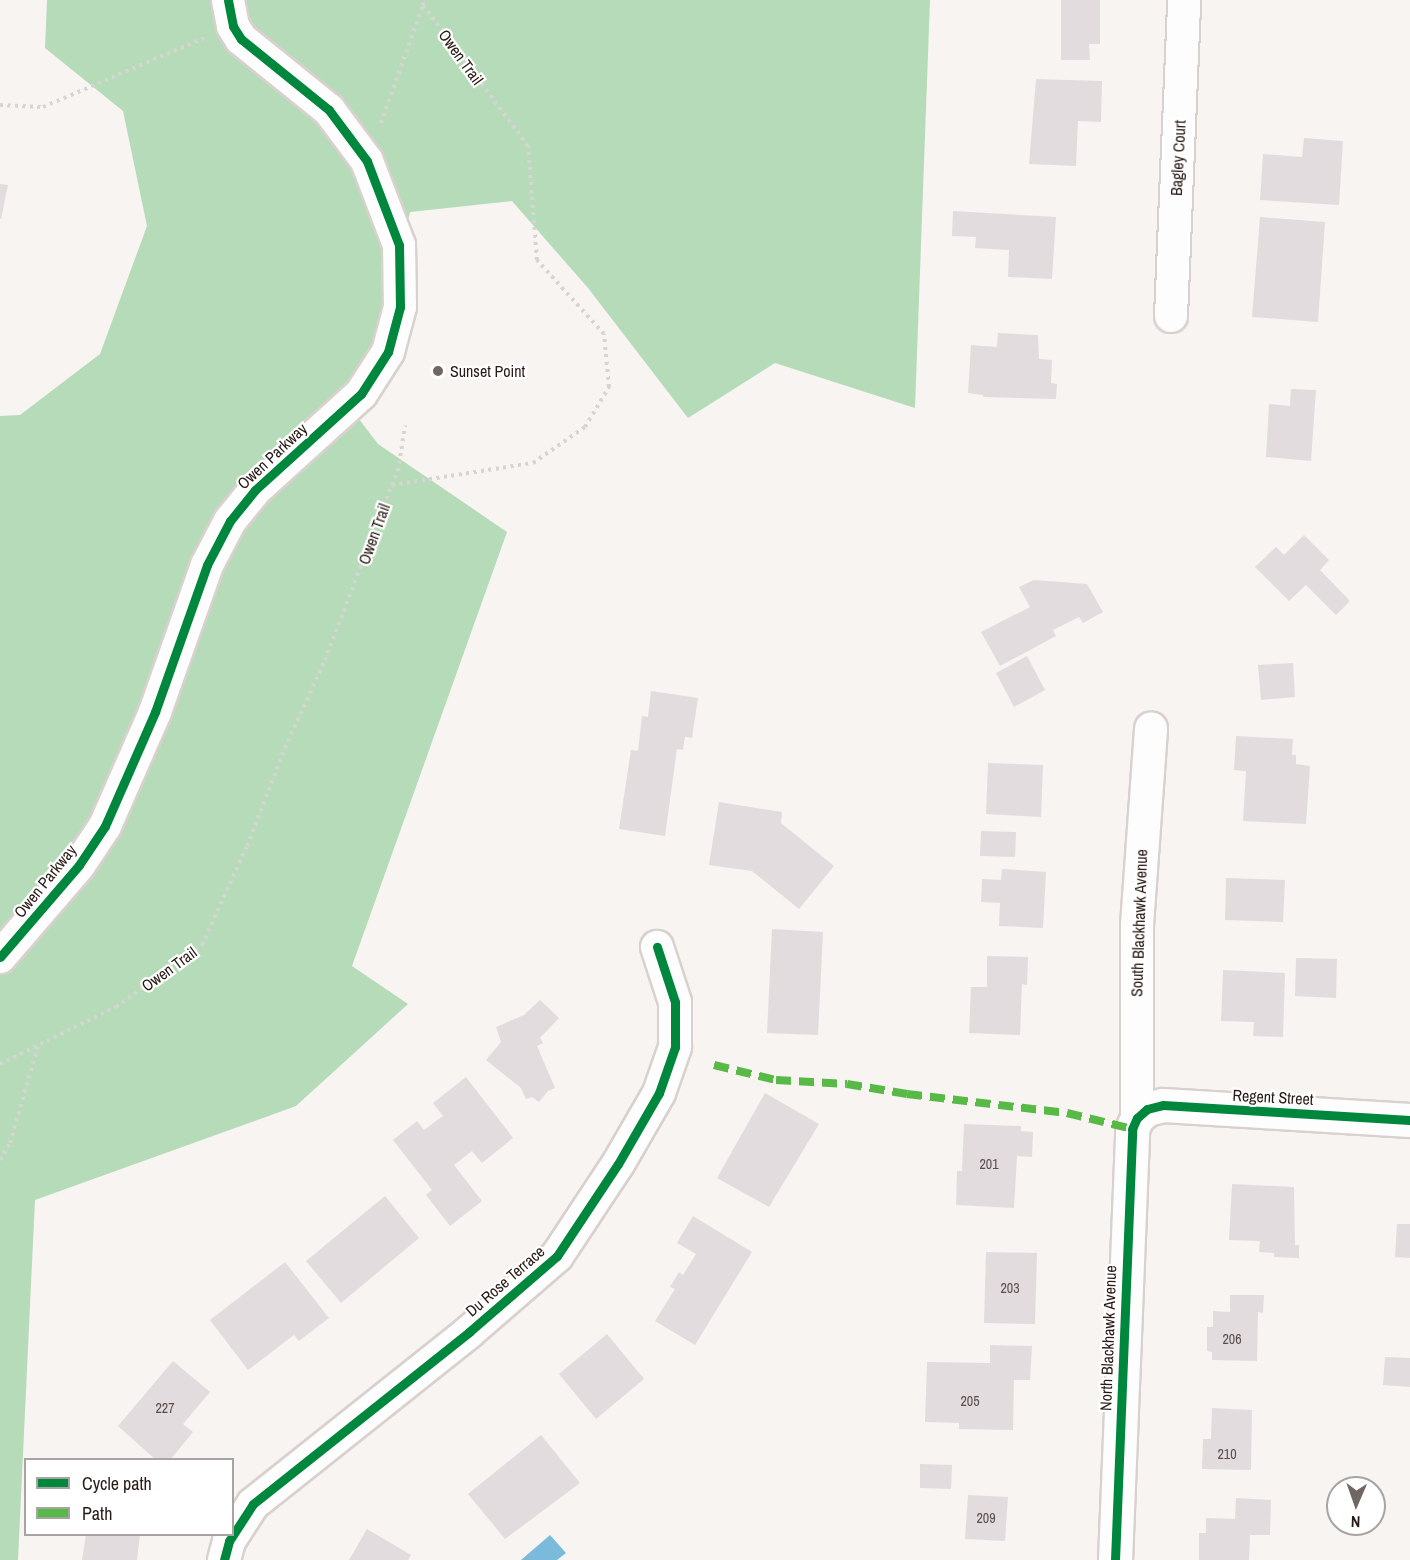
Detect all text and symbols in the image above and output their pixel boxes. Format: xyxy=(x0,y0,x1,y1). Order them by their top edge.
street label: Owen Trail xyxy=(435,26,487,88)
street label: Bagley Court xyxy=(1166,120,1190,196)
place label: Sunset Point xyxy=(450,361,525,381)
marker: Sunset Point xyxy=(431,364,445,378)
street label: Owen Parkway xyxy=(233,419,311,493)
street label: Owen Trail xyxy=(354,501,394,567)
street label: Owen Parkway xyxy=(10,841,80,921)
street label: South Blackhawk Avenue xyxy=(1127,848,1151,998)
street label: Owen Trail xyxy=(138,943,200,995)
street label: Regent Street xyxy=(1232,1085,1314,1109)
house number: 201 xyxy=(979,1156,999,1172)
street label: Du Rose Terrace xyxy=(462,1241,548,1321)
street label: North Blackhawk Avenue xyxy=(1096,1265,1120,1411)
house number: 203 xyxy=(1000,1280,1020,1296)
house number: 206 xyxy=(1222,1331,1242,1347)
house number: 205 xyxy=(960,1393,980,1409)
house number: 227 xyxy=(155,1400,175,1416)
house number: 210 xyxy=(1217,1446,1237,1462)
legend xyxy=(24,1458,234,1536)
text: Cycle path xyxy=(82,1471,152,1496)
north arrow xyxy=(1326,1476,1386,1536)
text: Path xyxy=(82,1501,112,1526)
house number: 209 xyxy=(976,1510,996,1526)
text: N xyxy=(1350,1511,1361,1533)

